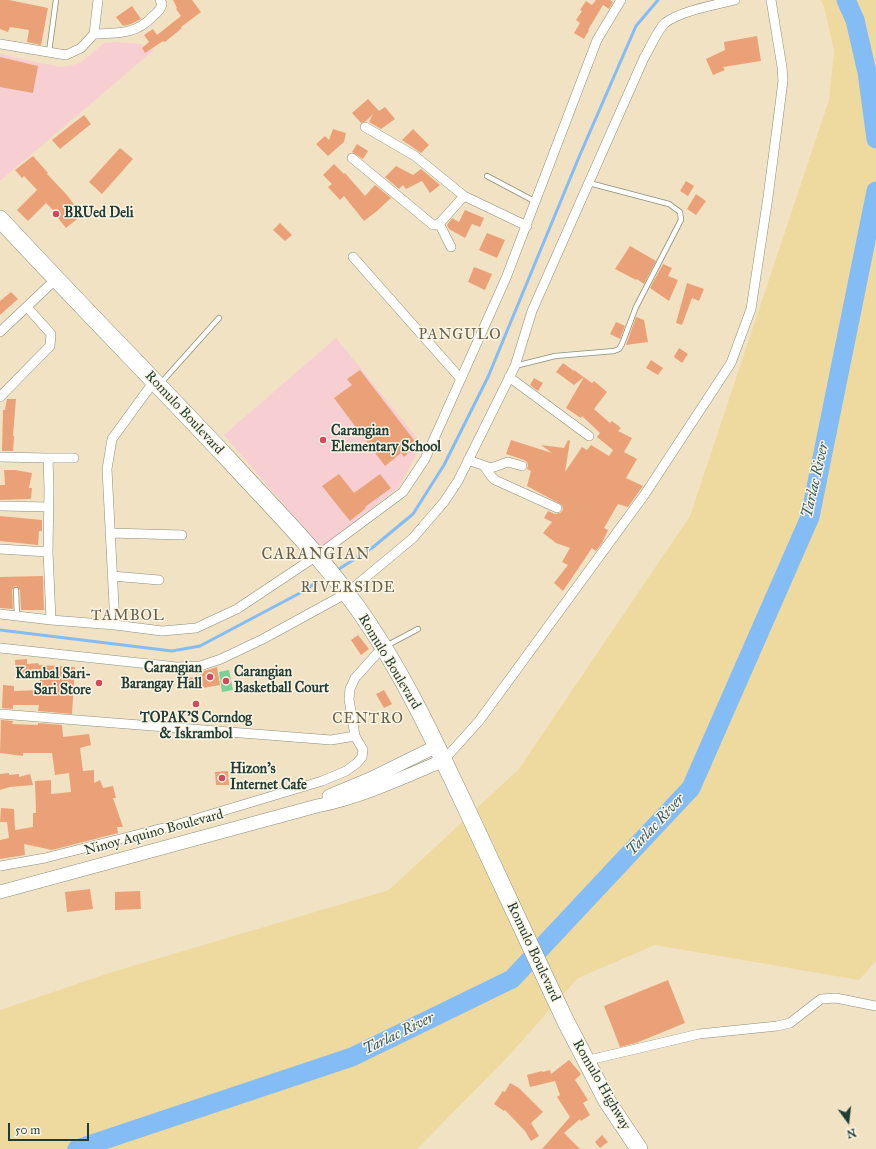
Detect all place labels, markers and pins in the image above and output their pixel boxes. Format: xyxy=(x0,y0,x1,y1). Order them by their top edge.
place label: BRUed Deli xyxy=(64,206,134,222)
marker: BRUed Deli xyxy=(51,209,61,219)
place label: Carangian Elementary School xyxy=(331,424,441,456)
marker: Carangian Elementary School xyxy=(318,435,328,445)
place label: Carangian Barangay Hall xyxy=(121,661,202,694)
place label: Carangian Basketball Court xyxy=(234,665,329,698)
place label: Kambal Sari- Sari Store xyxy=(15,667,91,700)
marker: Carangian Barangay Hall xyxy=(205,672,215,682)
marker: Carangian Basketball Court xyxy=(221,676,231,686)
marker: Kambal Sari- Sari Store xyxy=(94,678,104,688)
marker: TOPAK'S Corndog & Iskrambol xyxy=(191,699,201,709)
place label: TOPAK'S Corndog & Iskrambol xyxy=(140,711,252,744)
place label: Hizon's Internet Cafe xyxy=(230,762,307,794)
marker: Hizon's Internet Cafe xyxy=(217,773,227,783)

